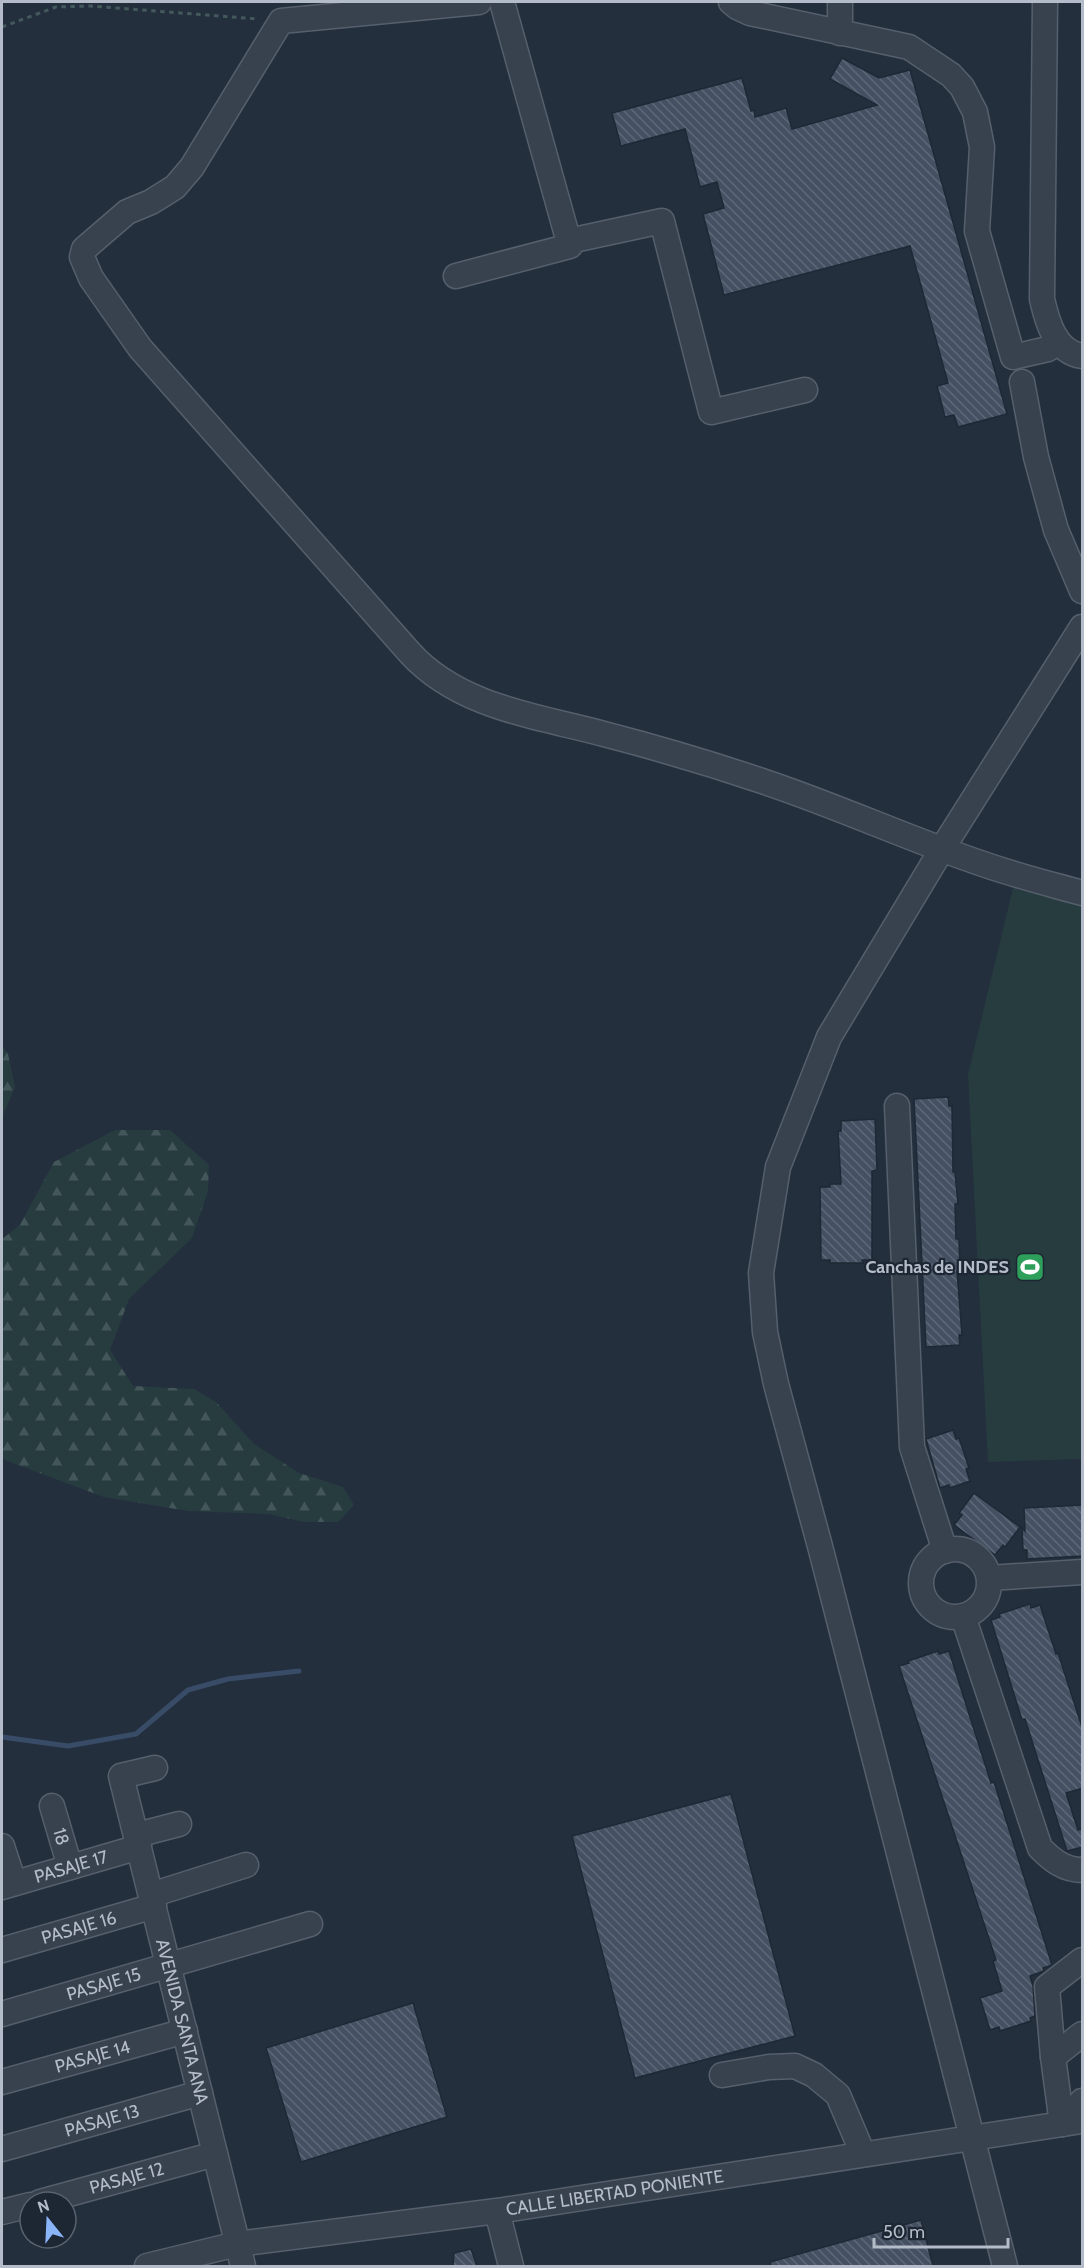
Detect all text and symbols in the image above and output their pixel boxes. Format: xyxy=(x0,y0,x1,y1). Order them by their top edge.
sports icon: Canchas de INDES xyxy=(1014,1251,1046,1283)
place label: Canchas de INDES xyxy=(865,1256,1009,1278)
street label: 18 xyxy=(48,1826,74,1848)
street label: PASAJE 17 xyxy=(32,1846,111,1888)
street label: PASAJE 16 xyxy=(39,1906,119,1949)
street label: AVENIDA SANTA ANA xyxy=(151,1937,213,2106)
street label: PASAJE 15 xyxy=(64,1963,144,2006)
street label: PASAJE 14 xyxy=(52,2036,133,2078)
street label: PASAJE 13 xyxy=(62,2100,142,2142)
street label: PASAJE 12 xyxy=(87,2158,166,2199)
street label: CALLE LIBERTAD PONIENTE xyxy=(505,2165,725,2220)
north arrow xyxy=(18,2190,78,2250)
text: N xyxy=(35,2195,52,2217)
scale bar xyxy=(874,2211,1008,2249)
text: 50 m xyxy=(883,2221,925,2243)

